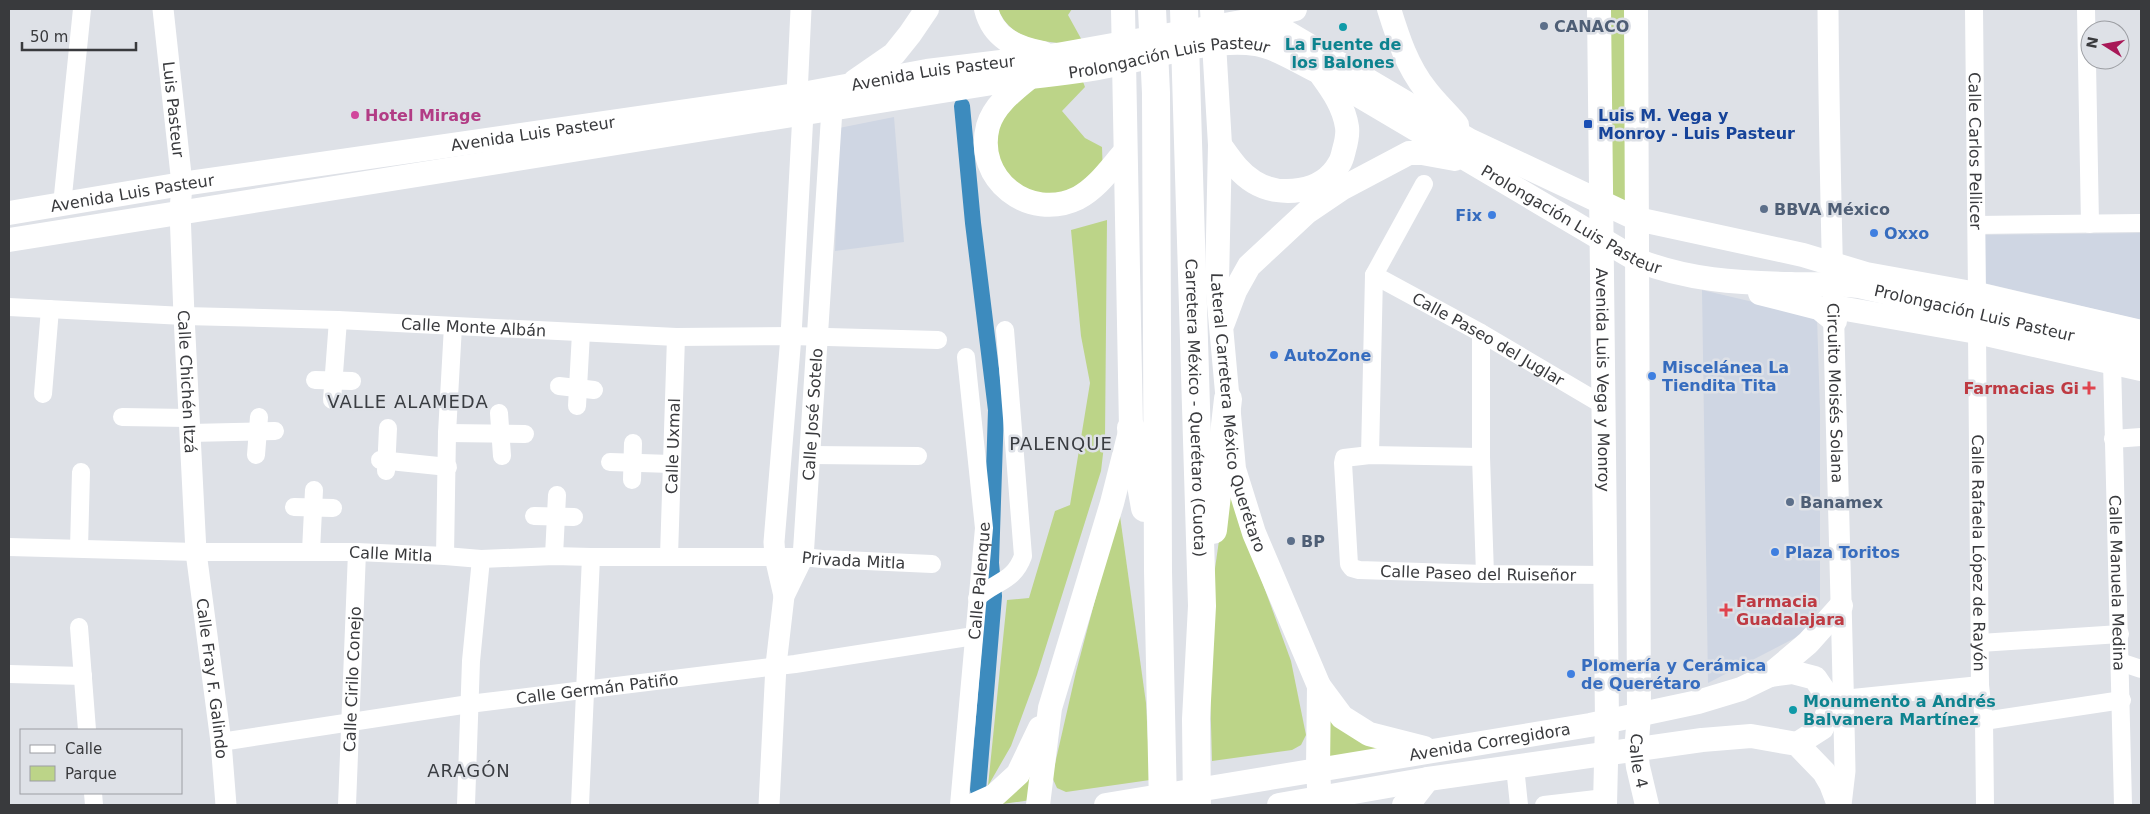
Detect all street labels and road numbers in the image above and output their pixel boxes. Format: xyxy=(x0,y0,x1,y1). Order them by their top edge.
street label: Prolongación Luis Pasteur xyxy=(1067,34,1273,82)
street label: Avenida Luis Pasteur xyxy=(850,51,1017,95)
street label: Luis Pasteur xyxy=(159,60,188,159)
street label: Calle Carlos Pellicer xyxy=(1965,72,1985,230)
street label: Avenida Luis Pasteur xyxy=(450,112,617,155)
street label: Prolongación Luis Pasteur xyxy=(1478,161,1664,278)
street label: Avenida Luis Pasteur xyxy=(49,170,216,216)
street label: Carretera México - Querétaro (Cuota) xyxy=(1182,258,1210,557)
street label: Avenida Luis Vega y Monroy xyxy=(1592,268,1613,492)
street label: Lateral Carretera México Querétaro xyxy=(1207,273,1270,555)
street label: Prolongación Luis Pasteur xyxy=(1872,281,2077,345)
street label: Calle Paseo del Juglar xyxy=(1409,289,1568,390)
street label: Circuito Moisés Solana xyxy=(1823,303,1847,483)
street label: Calle Chichén Itzá xyxy=(174,310,200,454)
street label: Calle Monte Albán xyxy=(400,314,547,340)
street label: Calle José Sotelo xyxy=(799,347,827,481)
street label: Calle Uxmal xyxy=(662,398,684,494)
street label: Calle Rafaela López de Rayón xyxy=(1968,434,1989,672)
street label: Calle Manuela Medina xyxy=(2105,495,2129,671)
street label: Calle Palenque xyxy=(965,521,994,641)
street label: Calle Mitla xyxy=(349,543,433,565)
street label: Privada Mitla xyxy=(801,548,906,573)
street label: Calle Paseo del Ruiseñor xyxy=(1380,562,1577,585)
street label: Calle Fray F. Galindo xyxy=(192,597,231,760)
street label: Calle Cirilo Conejo xyxy=(340,606,365,752)
street label: Calle Germán Patiño xyxy=(515,669,679,708)
street label: Avenida Corregidora xyxy=(1408,719,1572,765)
street label: Calle 4 xyxy=(1626,733,1652,790)

